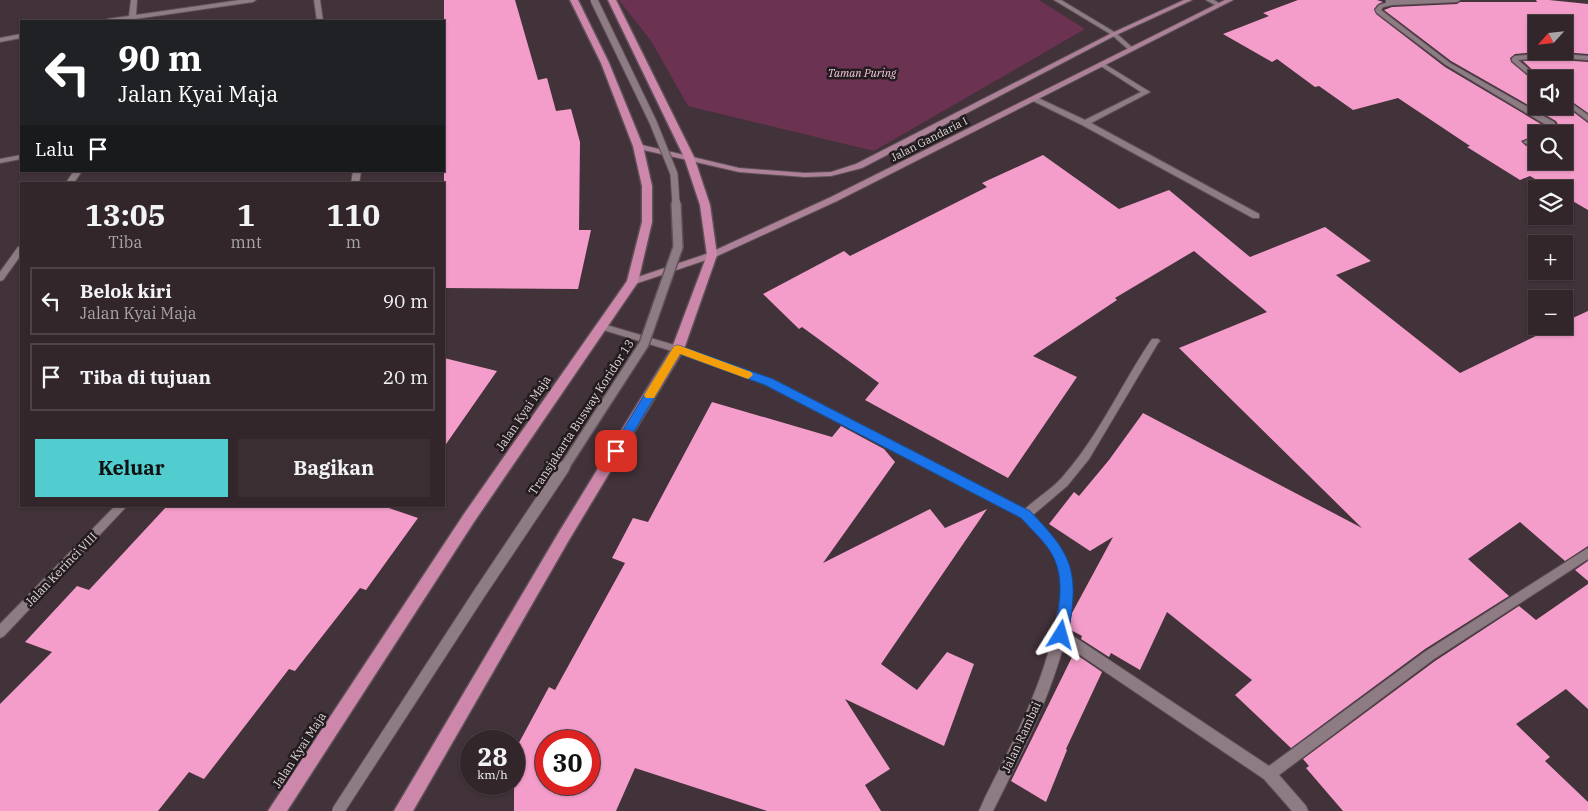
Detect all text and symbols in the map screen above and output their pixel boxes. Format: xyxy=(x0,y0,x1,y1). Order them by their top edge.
north arrow xyxy=(1528,15,1572,60)
map controls xyxy=(1528,15,1573,335)
text: 90 m xyxy=(118,35,202,81)
icon: left xyxy=(35,40,100,105)
park label: Taman Puring xyxy=(828,66,897,80)
button: sound xyxy=(1528,70,1573,115)
text: Jalan Kyai Maja xyxy=(118,79,278,108)
street label: Jalan Gandaria I xyxy=(888,114,970,164)
button: search xyxy=(1528,125,1573,170)
icon: arrive xyxy=(84,135,112,163)
text: Lalu xyxy=(35,137,74,161)
button: layers xyxy=(1528,180,1573,225)
text: 13:05 xyxy=(85,195,166,234)
text: 1 xyxy=(237,195,255,234)
text: 110 xyxy=(326,195,380,234)
text: Tiba xyxy=(108,232,142,252)
text: mnt xyxy=(230,232,262,252)
text: m xyxy=(346,232,361,252)
button: + xyxy=(1528,235,1573,280)
text: Belok kiri xyxy=(80,279,172,303)
icon: left xyxy=(37,287,65,315)
text: 90 m xyxy=(383,289,428,313)
button: − xyxy=(1528,290,1573,335)
text: Jalan Kyai Maja xyxy=(80,303,197,323)
street label: Transjakarta Busway Koridor 13 xyxy=(525,336,637,498)
icon: arrive xyxy=(37,363,65,391)
text: Tiba di tujuan xyxy=(80,365,211,389)
text: 20 m xyxy=(383,365,428,389)
street label: Jalan Kyai Maja xyxy=(492,372,554,453)
pin xyxy=(595,430,637,472)
icon: arrive xyxy=(602,437,630,465)
button: Keluar xyxy=(35,439,228,497)
button: Bagikan xyxy=(238,439,430,497)
street label: Jalan Kerinci VIII xyxy=(22,529,100,609)
position arrow xyxy=(1034,608,1086,660)
street label: Jalan Rambai xyxy=(998,699,1044,775)
street label: Jalan Kyai Maja xyxy=(269,709,329,791)
speed limit sign: 30 xyxy=(535,730,600,795)
text: 28 xyxy=(477,740,508,773)
text: km/h xyxy=(477,767,508,782)

